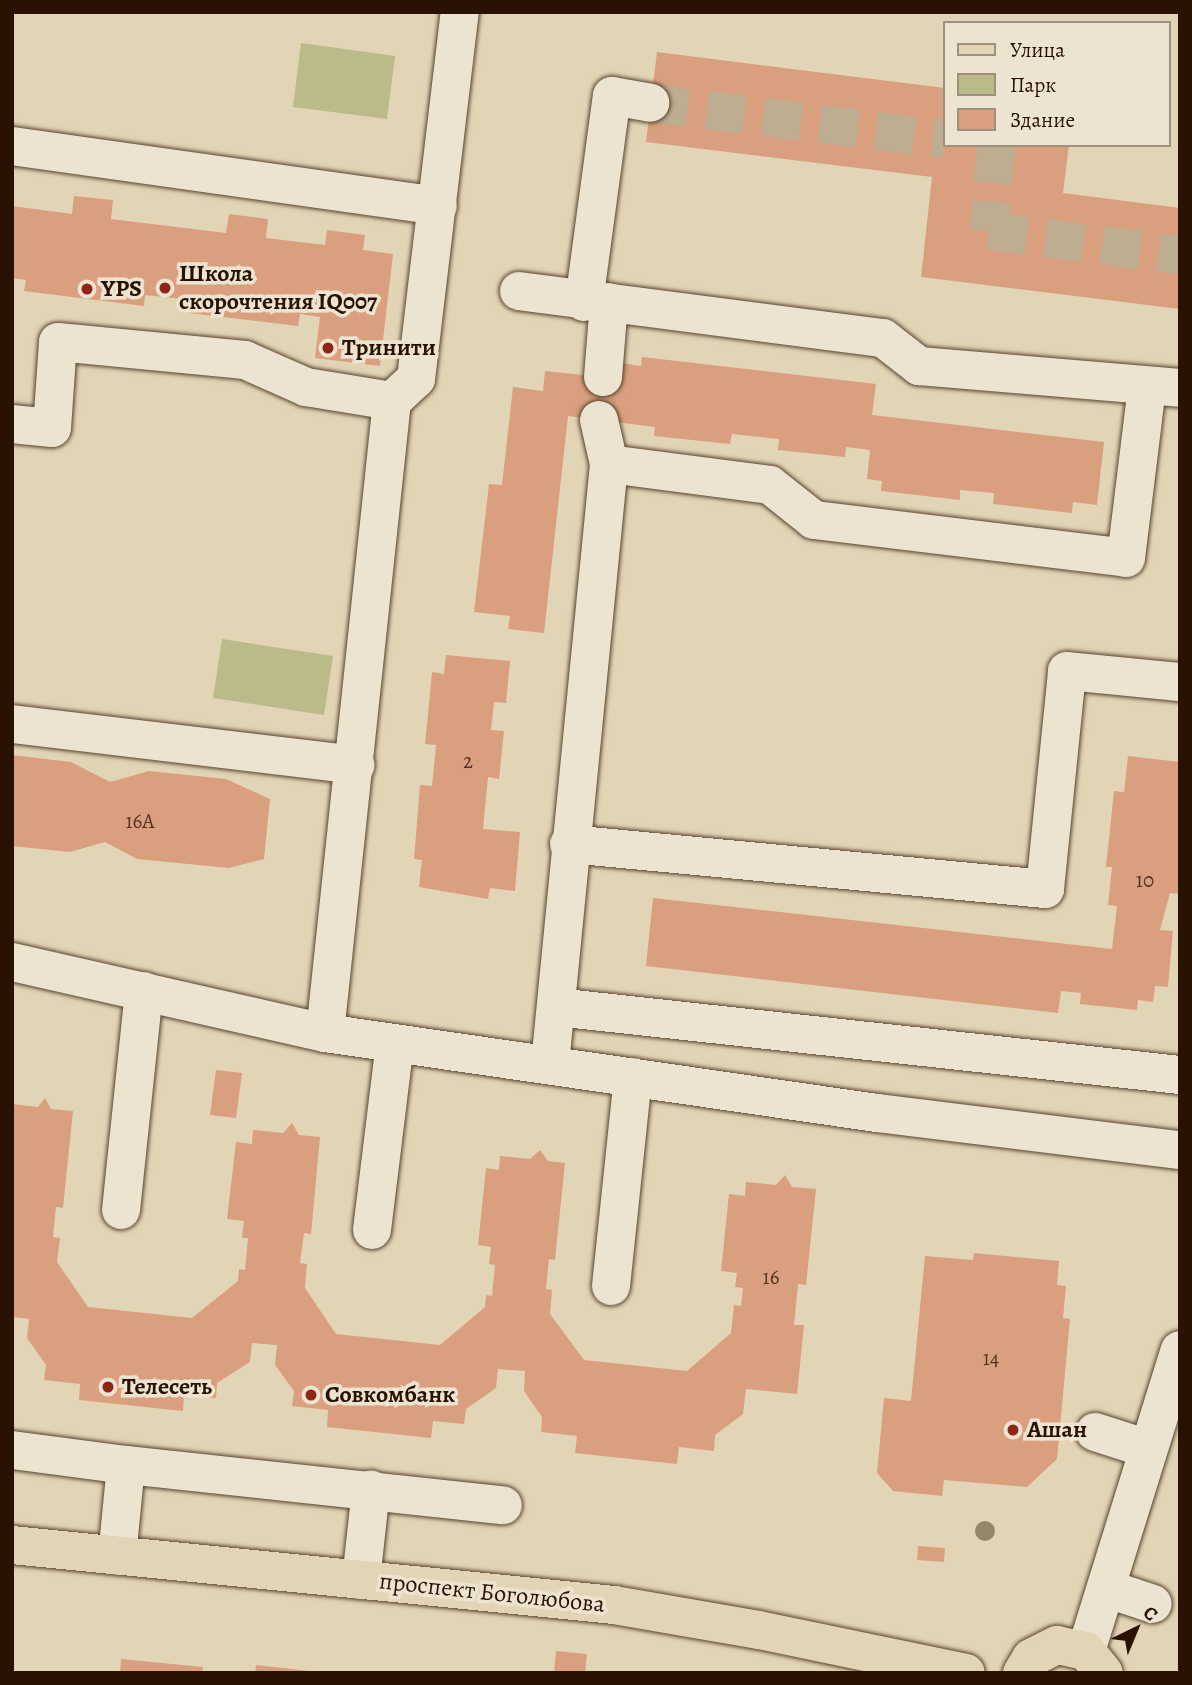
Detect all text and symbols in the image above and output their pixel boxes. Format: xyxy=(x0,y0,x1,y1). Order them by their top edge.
legend xyxy=(944,21,1171,147)
text: Улица xyxy=(1010,36,1065,64)
text: Парк xyxy=(1010,71,1056,99)
text: Здание xyxy=(1010,106,1075,134)
place label: Школа скорочтения IQ007 xyxy=(179,260,377,316)
place label: YPS xyxy=(101,275,142,303)
marker: Школа скорочтения IQ007 xyxy=(157,280,173,296)
marker: YPS xyxy=(79,281,95,297)
place label: Тринити xyxy=(342,334,436,362)
marker: Тринити xyxy=(320,340,336,356)
house number: 2 xyxy=(463,748,473,774)
house number: 16А xyxy=(125,808,155,834)
house number: 10 xyxy=(1136,867,1154,893)
house number: 16 xyxy=(763,1264,779,1290)
house number: 14 xyxy=(983,1345,999,1371)
place label: Телесеть xyxy=(122,1373,212,1401)
marker: Телесеть xyxy=(100,1379,116,1395)
place label: Совкомбанк xyxy=(325,1381,455,1409)
marker: Совкомбанк xyxy=(303,1387,319,1403)
place label: Ашан xyxy=(1027,1416,1087,1444)
marker: Ашан xyxy=(1005,1422,1021,1438)
street label: проспект Боголюбова xyxy=(378,1567,606,1619)
north arrow xyxy=(1101,1594,1171,1664)
text: С xyxy=(1137,1600,1163,1627)

